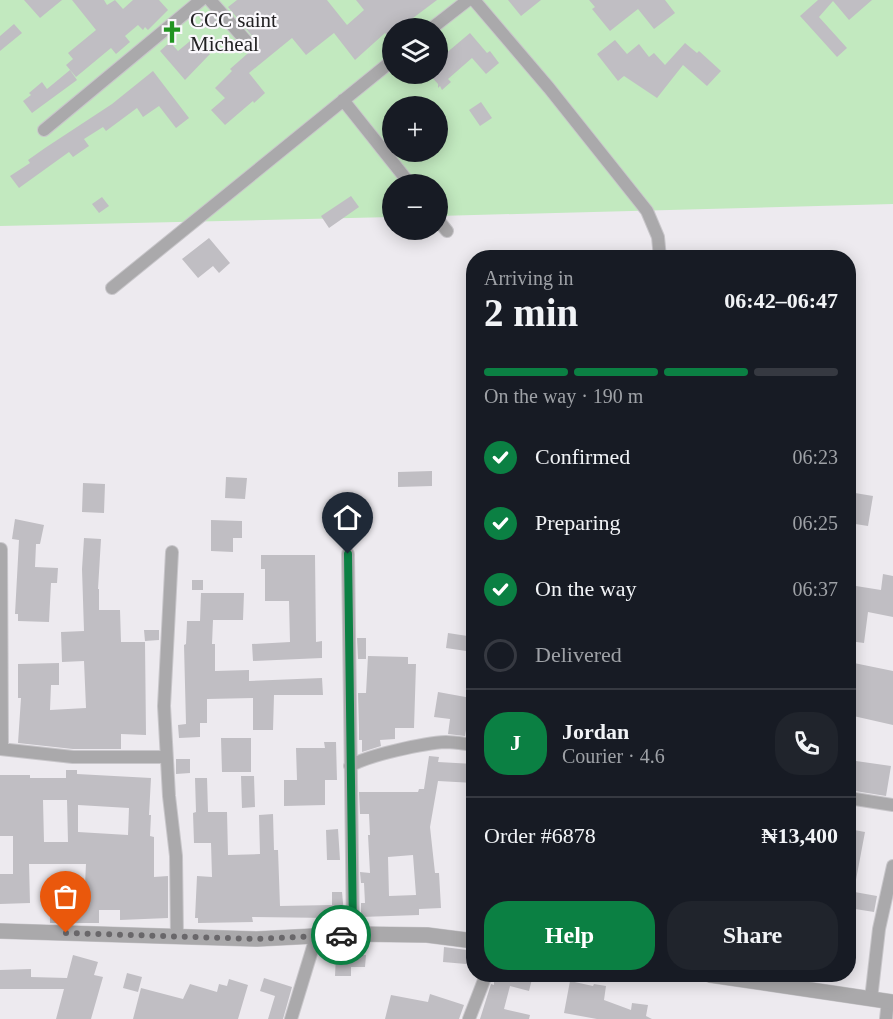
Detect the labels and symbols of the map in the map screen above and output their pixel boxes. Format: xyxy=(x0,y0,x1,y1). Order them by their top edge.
place label: CCC saint Micheal xyxy=(190,8,277,56)
church icon: CCC saint Micheal xyxy=(159,19,185,45)
pin xyxy=(322,492,373,554)
pin xyxy=(40,871,91,933)
courier xyxy=(311,905,371,965)

